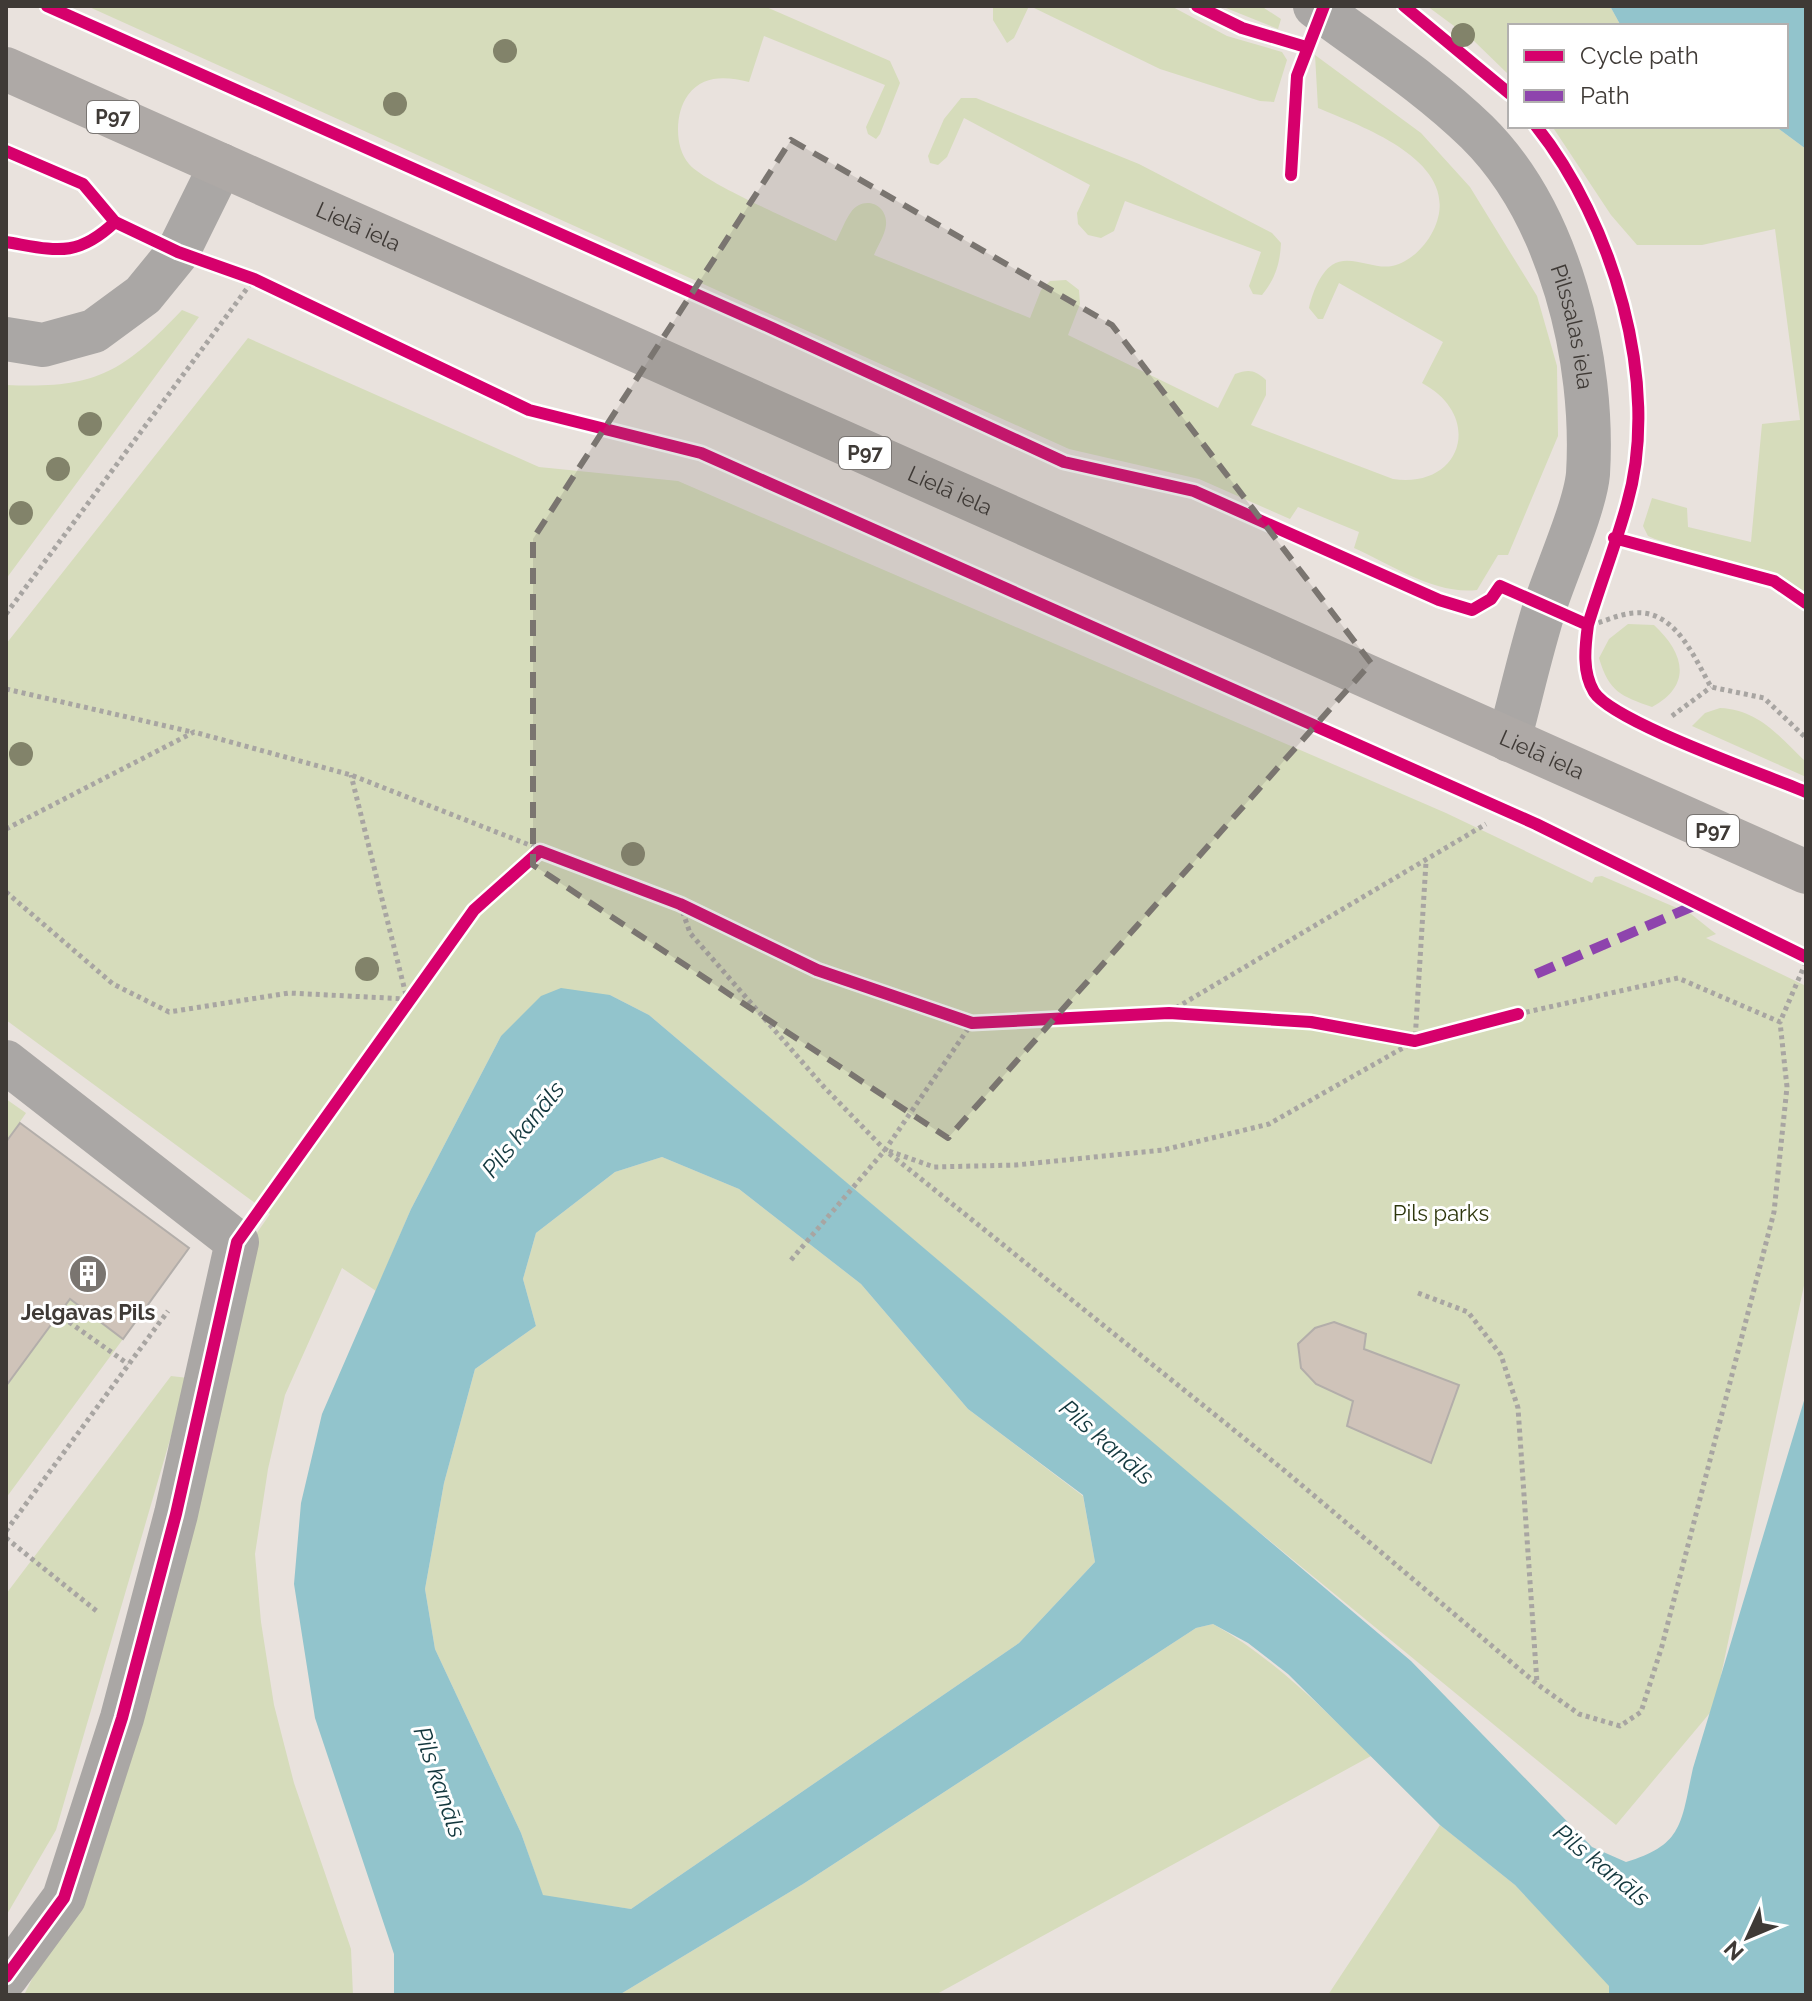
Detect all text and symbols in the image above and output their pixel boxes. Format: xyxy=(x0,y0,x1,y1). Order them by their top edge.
legend xyxy=(1508,24,1788,128)
text: Cycle path xyxy=(1580,41,1699,70)
text: Path xyxy=(1580,81,1630,110)
road number: P97 xyxy=(87,101,139,133)
street label: Lielā iela xyxy=(312,196,405,256)
street label: Pilssalas iela xyxy=(1545,261,1599,391)
road number: P97 xyxy=(839,437,891,469)
street label: Lielā iela xyxy=(904,460,997,520)
street label: Lielā iela xyxy=(1496,724,1588,784)
road number: P97 xyxy=(1687,815,1739,847)
water label: Pils kanāls xyxy=(475,1075,571,1183)
park label: Pils parks xyxy=(1393,1200,1489,1226)
building icon: Jelgavas Pils xyxy=(67,1253,109,1295)
place label: Jelgavas Pils xyxy=(21,1299,155,1325)
water label: Pils kanāls xyxy=(1054,1393,1160,1491)
water label: Pils kanāls xyxy=(407,1723,473,1841)
water label: Pils kanāls xyxy=(1548,1817,1656,1913)
north arrow xyxy=(1708,1897,1788,1977)
text: N xyxy=(1718,1936,1749,1966)

